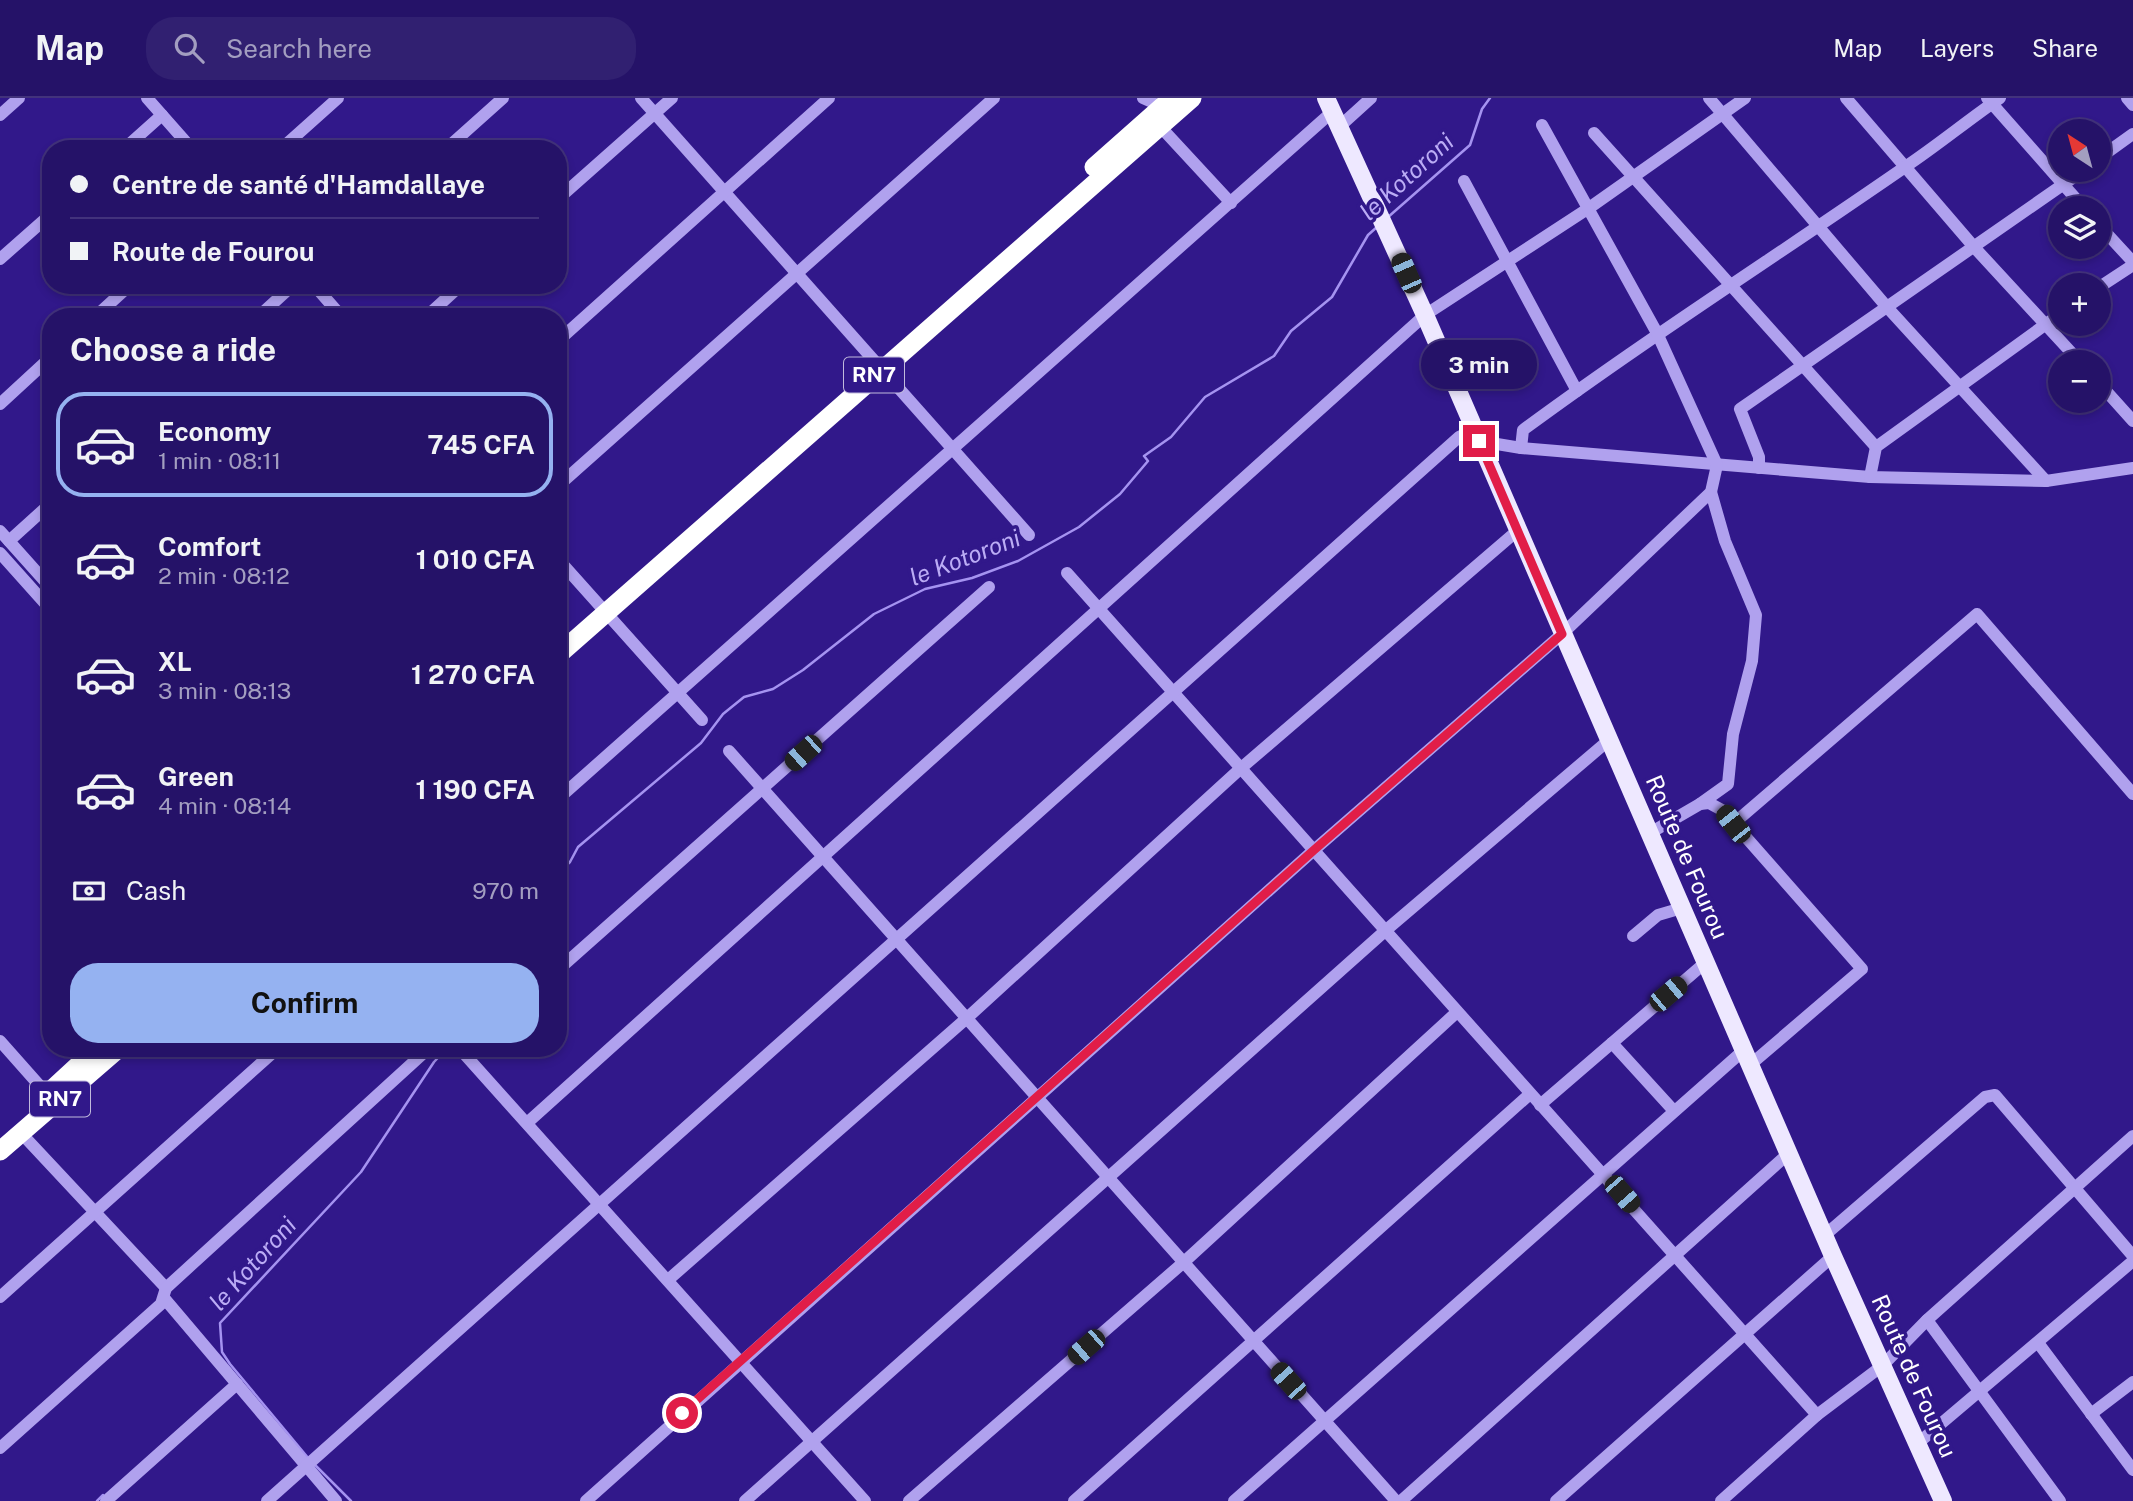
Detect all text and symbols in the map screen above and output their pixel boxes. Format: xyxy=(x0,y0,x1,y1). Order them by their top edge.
search box xyxy=(146,17,636,80)
text: Map xyxy=(35,29,104,67)
icon: search xyxy=(170,29,208,67)
text: Search here xyxy=(226,33,372,64)
text: Map xyxy=(1833,34,1882,62)
text: Layers xyxy=(1920,34,1994,62)
text: Share xyxy=(2032,34,2098,62)
north arrow xyxy=(2048,119,2110,182)
map controls xyxy=(2048,119,2111,413)
water label: le Kotoroni xyxy=(1354,127,1459,225)
text: Centre de santé d'Hamdallaye xyxy=(112,169,485,200)
button: layers xyxy=(2048,196,2111,259)
text: Route de Fourou xyxy=(112,236,314,267)
car xyxy=(1388,250,1425,296)
button: + xyxy=(2048,273,2111,336)
text: Choose a ride xyxy=(70,331,276,368)
callout: 3 min xyxy=(1421,340,1537,388)
button: − xyxy=(2048,350,2111,413)
text: 3 min xyxy=(1449,351,1509,378)
road number: RN7 xyxy=(844,358,904,392)
icon: car xyxy=(74,413,137,476)
text: Economy xyxy=(158,416,271,447)
route end xyxy=(1463,425,1495,457)
text: 745 CFA xyxy=(427,429,535,460)
text: 1 min · 08:11 xyxy=(158,447,281,474)
water label: le Kotoroni xyxy=(906,523,1024,591)
icon: car xyxy=(74,528,137,591)
text: Comfort xyxy=(158,531,261,562)
text: 1 010 CFA xyxy=(416,544,535,575)
text: 2 min · 08:12 xyxy=(158,562,290,589)
icon: car xyxy=(74,643,137,706)
text: XL xyxy=(158,646,192,677)
text: 1 270 CFA xyxy=(411,659,535,690)
text: 3 min · 08:13 xyxy=(158,677,291,704)
car xyxy=(781,731,826,775)
icon: car xyxy=(74,758,137,821)
text: Green xyxy=(158,761,234,792)
street label: Route de Fourou xyxy=(1641,771,1734,943)
text: 1 190 CFA xyxy=(415,774,535,805)
text: 4 min · 08:14 xyxy=(158,792,291,819)
car xyxy=(1712,801,1755,847)
icon: cash xyxy=(70,872,108,910)
text: Cash xyxy=(126,875,186,906)
text: 970 m xyxy=(472,877,539,904)
button: Confirm xyxy=(70,963,539,1043)
car xyxy=(1646,972,1691,1016)
road number: RN7 xyxy=(30,1082,90,1116)
car xyxy=(1601,1171,1644,1217)
water label: le Kotoroni xyxy=(203,1211,301,1316)
street label: Route de Fourou xyxy=(1866,1290,1962,1461)
car xyxy=(1064,1325,1109,1369)
car xyxy=(1267,1358,1310,1404)
route start xyxy=(666,1397,698,1429)

